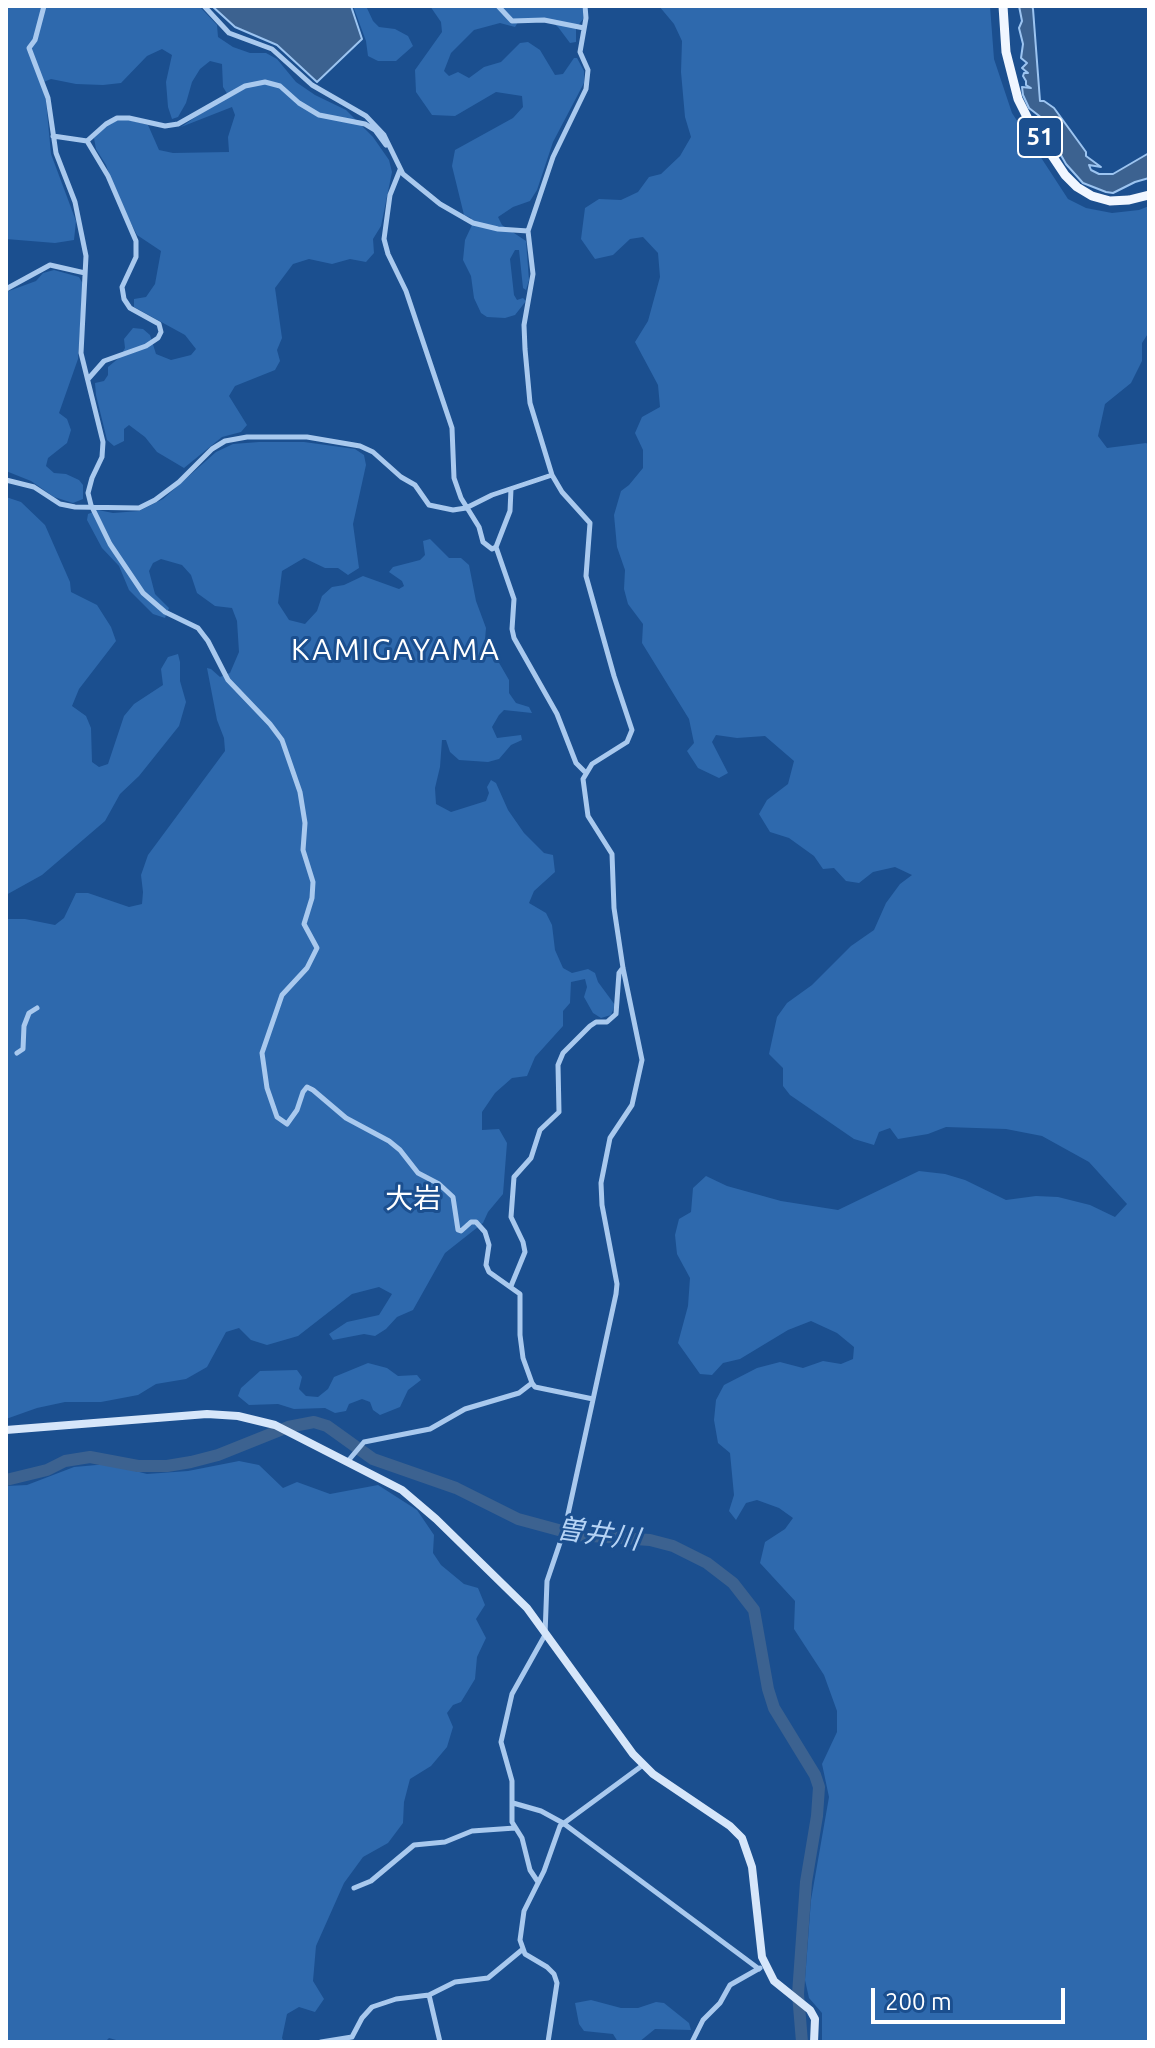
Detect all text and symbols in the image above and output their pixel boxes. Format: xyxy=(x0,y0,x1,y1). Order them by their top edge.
road number: 51 xyxy=(1018,117,1062,157)
district label: KAMIGAYAMA xyxy=(291,632,501,668)
district label: 大岩 xyxy=(385,1182,441,1216)
water label: 曽井川 xyxy=(554,1512,642,1556)
scale bar xyxy=(875,1972,1069,2022)
text: 200 m xyxy=(885,1988,952,2015)

